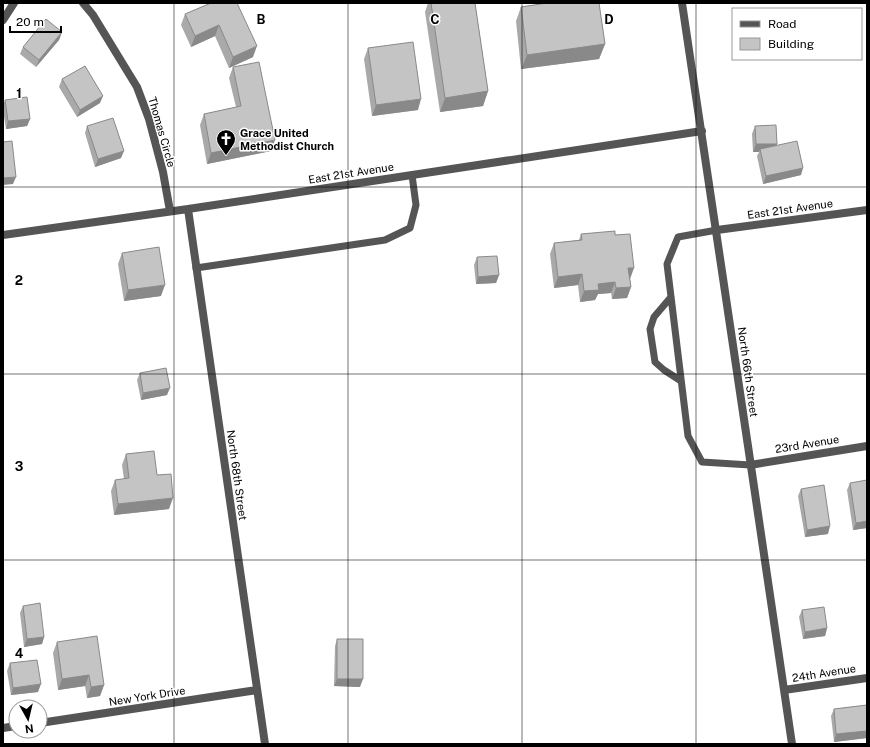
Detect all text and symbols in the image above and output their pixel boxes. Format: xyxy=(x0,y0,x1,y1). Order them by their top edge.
scale bar xyxy=(10,8,61,34)
legend xyxy=(732,8,862,60)
text: B xyxy=(257,12,266,27)
text: C xyxy=(430,12,440,27)
text: D xyxy=(604,12,614,27)
text: 20 m xyxy=(16,15,44,29)
text: Road xyxy=(768,17,796,31)
text: Building xyxy=(768,37,814,51)
text: 1 xyxy=(16,86,22,101)
street label: Thomas Circle xyxy=(146,95,178,169)
place label: Grace United Methodist Church xyxy=(240,127,334,152)
church icon: Grace United Methodist Church xyxy=(215,128,237,156)
street label: East 21st Avenue xyxy=(307,160,395,186)
street label: East 21st Avenue xyxy=(746,197,834,221)
text: 2 xyxy=(15,273,23,288)
street label: North 66th Street xyxy=(736,326,760,418)
street label: North 68th Street xyxy=(225,429,249,521)
street label: 23rd Avenue xyxy=(774,433,840,455)
text: 3 xyxy=(15,459,24,474)
text: 4 xyxy=(15,646,24,661)
street label: 24th Avenue xyxy=(791,662,857,684)
street label: New York Drive xyxy=(108,684,186,708)
north arrow xyxy=(8,699,48,739)
text: N xyxy=(24,722,34,735)

